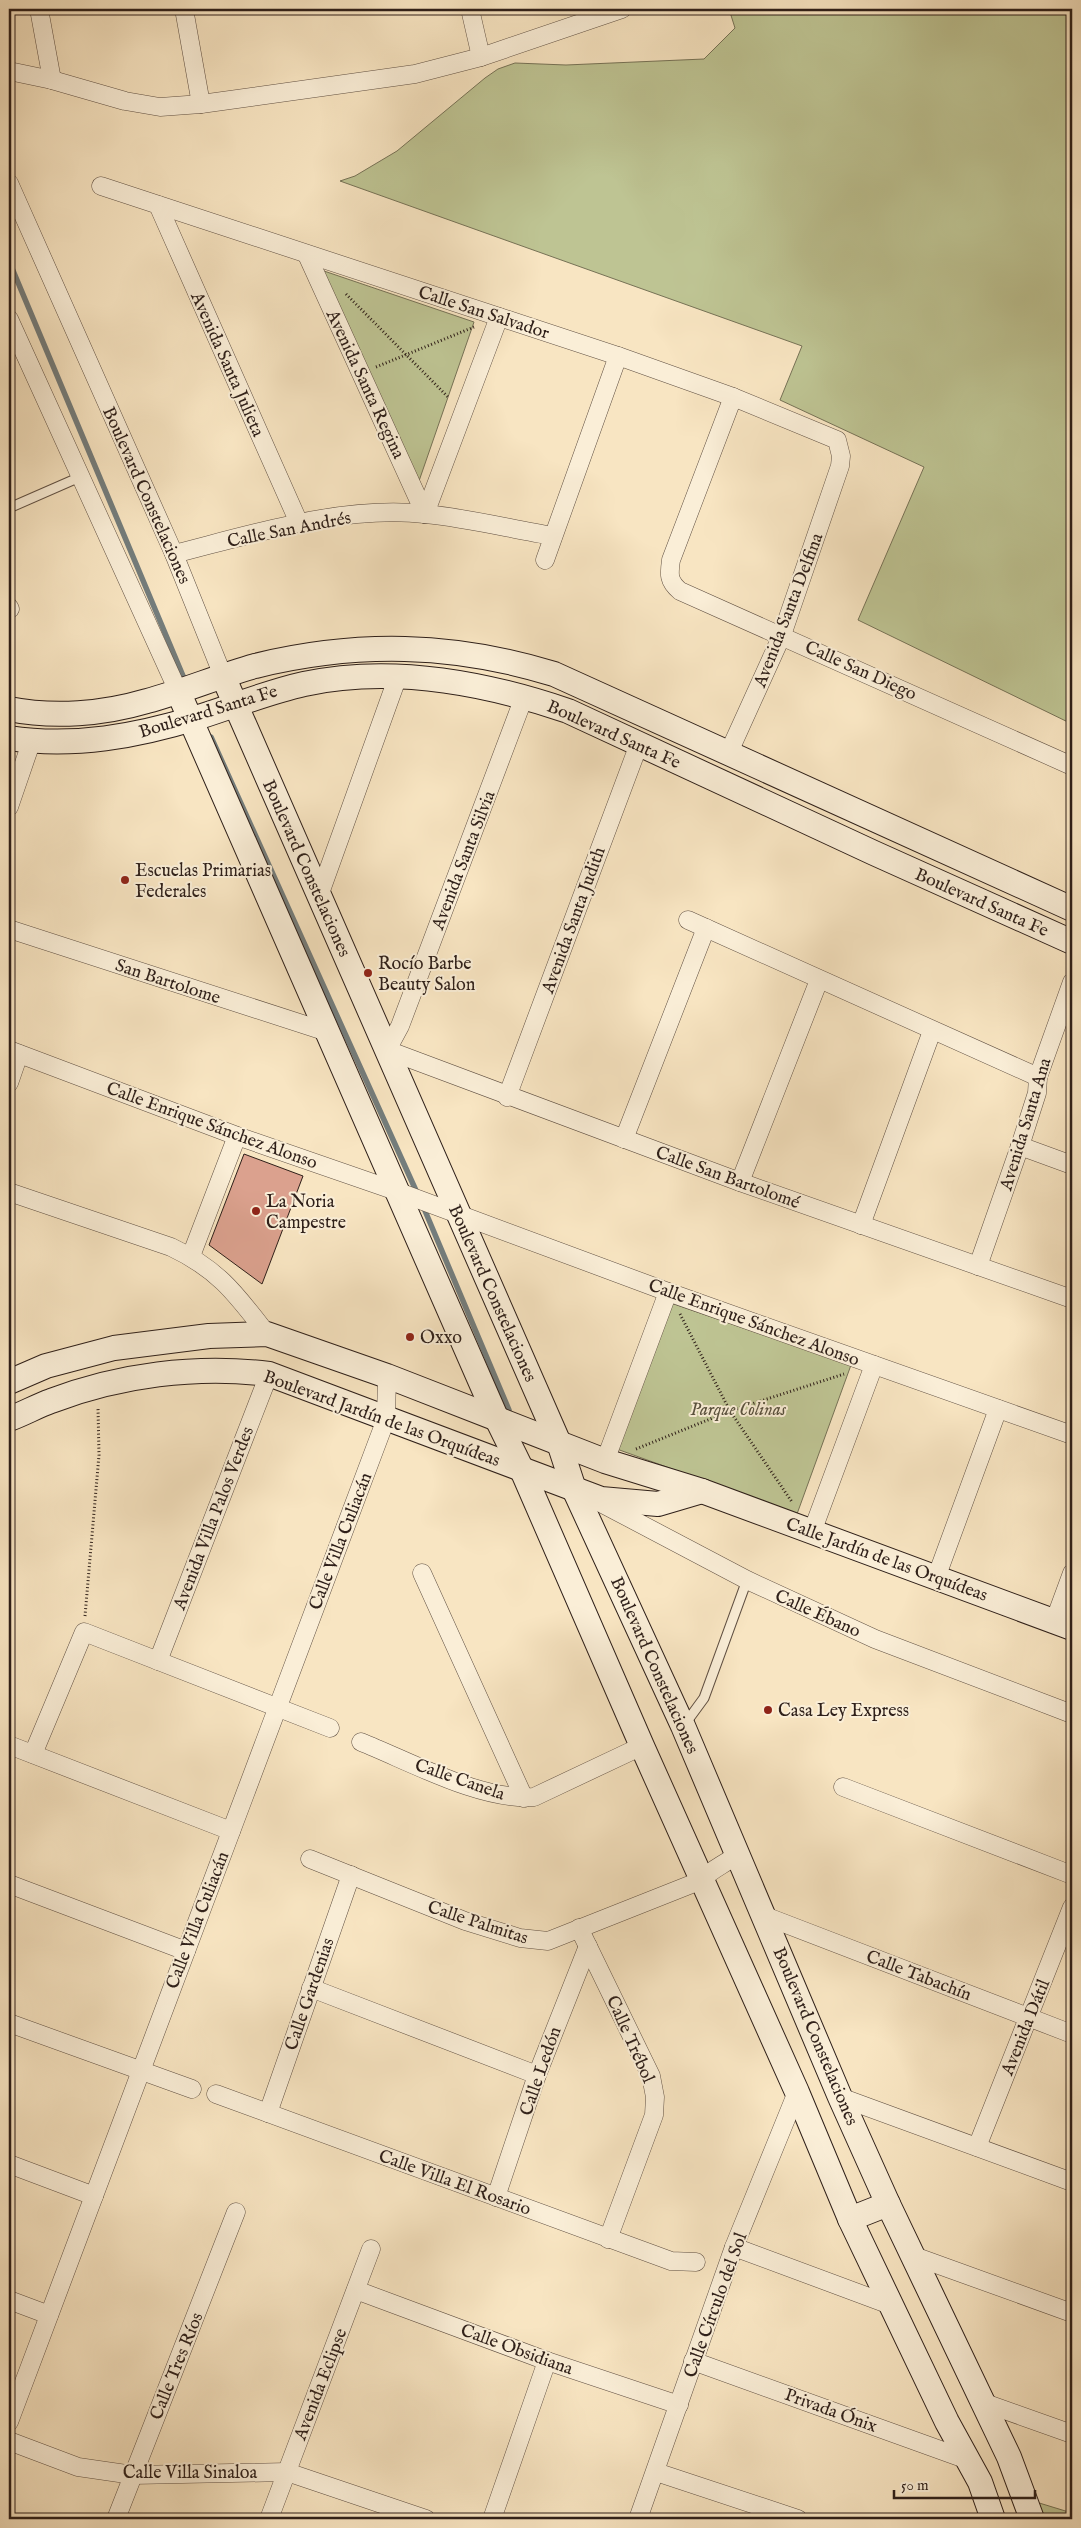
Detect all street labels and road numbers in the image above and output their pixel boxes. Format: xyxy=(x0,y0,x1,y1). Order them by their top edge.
street label: Calle San Salvador xyxy=(415,281,552,346)
street label: Avenida Santa Julieta xyxy=(184,288,269,441)
street label: Avenida Santa Regina xyxy=(320,306,409,463)
street label: Boulevard Constelaciones xyxy=(96,403,195,588)
street label: Calle San Andrés xyxy=(225,507,353,554)
street label: Avenida Santa Delfina xyxy=(749,530,830,692)
street label: Calle San Diego xyxy=(801,636,920,706)
street label: Boulevard Santa Fe xyxy=(136,680,281,744)
street label: Boulevard Santa Fe xyxy=(543,696,684,775)
street label: Boulevard Constelaciones xyxy=(256,776,355,961)
street label: Avenida Santa Silvia xyxy=(427,787,502,934)
street label: Avenida Santa Judith xyxy=(537,844,612,998)
street label: Boulevard Santa Fe xyxy=(911,864,1052,943)
street label: San Bartolome xyxy=(112,955,223,1010)
street label: Avenida Santa Ana xyxy=(995,1055,1058,1195)
street label: Calle Enrique Sánchez Alonso xyxy=(103,1077,321,1175)
street label: Calle San Bartolomé xyxy=(652,1142,803,1215)
street label: Boulevard Constelaciones xyxy=(442,1201,541,1386)
street label: Calle Enrique Sánchez Alonso xyxy=(645,1274,863,1372)
street label: Boulevard Jardín de las Orquídeas xyxy=(260,1366,503,1473)
street label: Avenida Villa Palos Verdes xyxy=(168,1424,260,1614)
street label: Calle Villa Culiacán xyxy=(305,1469,378,1614)
street label: Calle Jardín de las Orquídeas xyxy=(782,1513,991,1608)
street label: Boulevard Constelaciones xyxy=(604,1573,703,1758)
street label: Calle Ébano xyxy=(771,1583,865,1644)
street label: Calle Canela xyxy=(411,1754,508,1807)
street label: Calle Villa Culiacán xyxy=(162,1848,235,1993)
street label: Calle Palmitas xyxy=(424,1896,531,1951)
street label: Calle Gardenias xyxy=(280,1935,340,2054)
street label: Boulevard Constelaciones xyxy=(767,1944,863,2129)
street label: Calle Tabachín xyxy=(862,1946,975,2007)
street label: Avenida Dátil xyxy=(996,1976,1056,2080)
street label: Calle Trébol xyxy=(600,1992,659,2087)
street label: Calle Ledón xyxy=(515,2024,568,2119)
street label: Calle Villa El Rosario xyxy=(375,2145,534,2222)
street label: Calle Círculo del Sol xyxy=(679,2230,753,2381)
street label: Calle Tres Ríos xyxy=(145,2309,209,2424)
street label: Calle Obsidiana xyxy=(457,2319,576,2381)
street label: Avenida Eclipse xyxy=(289,2325,353,2445)
street label: Privada Ónix xyxy=(781,2382,881,2439)
street label: Calle Villa Sinaloa xyxy=(123,2462,257,2485)

